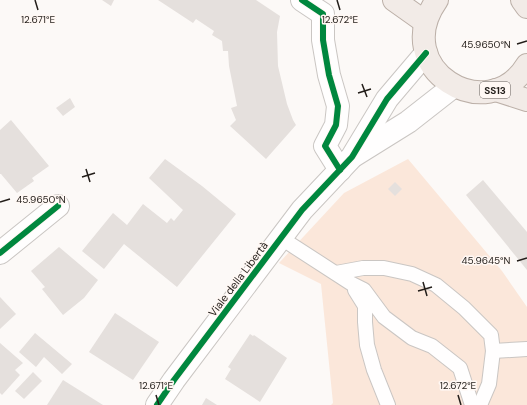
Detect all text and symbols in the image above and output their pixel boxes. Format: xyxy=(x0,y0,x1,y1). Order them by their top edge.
text: 12.671°E xyxy=(21,13,55,26)
text: 12.672°E xyxy=(322,13,359,26)
text: 45.9650°N xyxy=(461,38,511,51)
road number: SS13 xyxy=(480,82,510,98)
text: 45.9650°N xyxy=(16,193,66,206)
street label: Viale della Libertà xyxy=(205,239,271,319)
text: 45.9645°N xyxy=(462,254,511,267)
text: 12.671°E xyxy=(139,379,173,392)
text: 12.672°E xyxy=(440,379,477,392)

